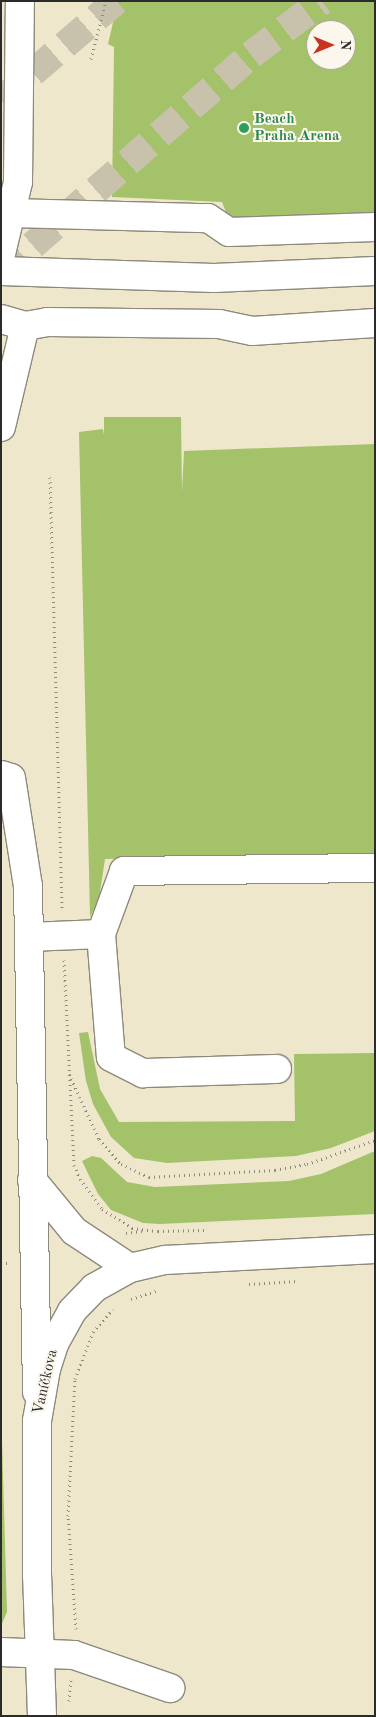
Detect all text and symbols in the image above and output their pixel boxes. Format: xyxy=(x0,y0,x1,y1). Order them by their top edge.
north arrow xyxy=(306,20,356,70)
text: N xyxy=(338,40,352,50)
place label: Beach Praha Arena xyxy=(254,110,340,145)
marker: Beach Praha Arena xyxy=(238,122,250,134)
street label: Vaníčkova xyxy=(30,1348,62,1416)

